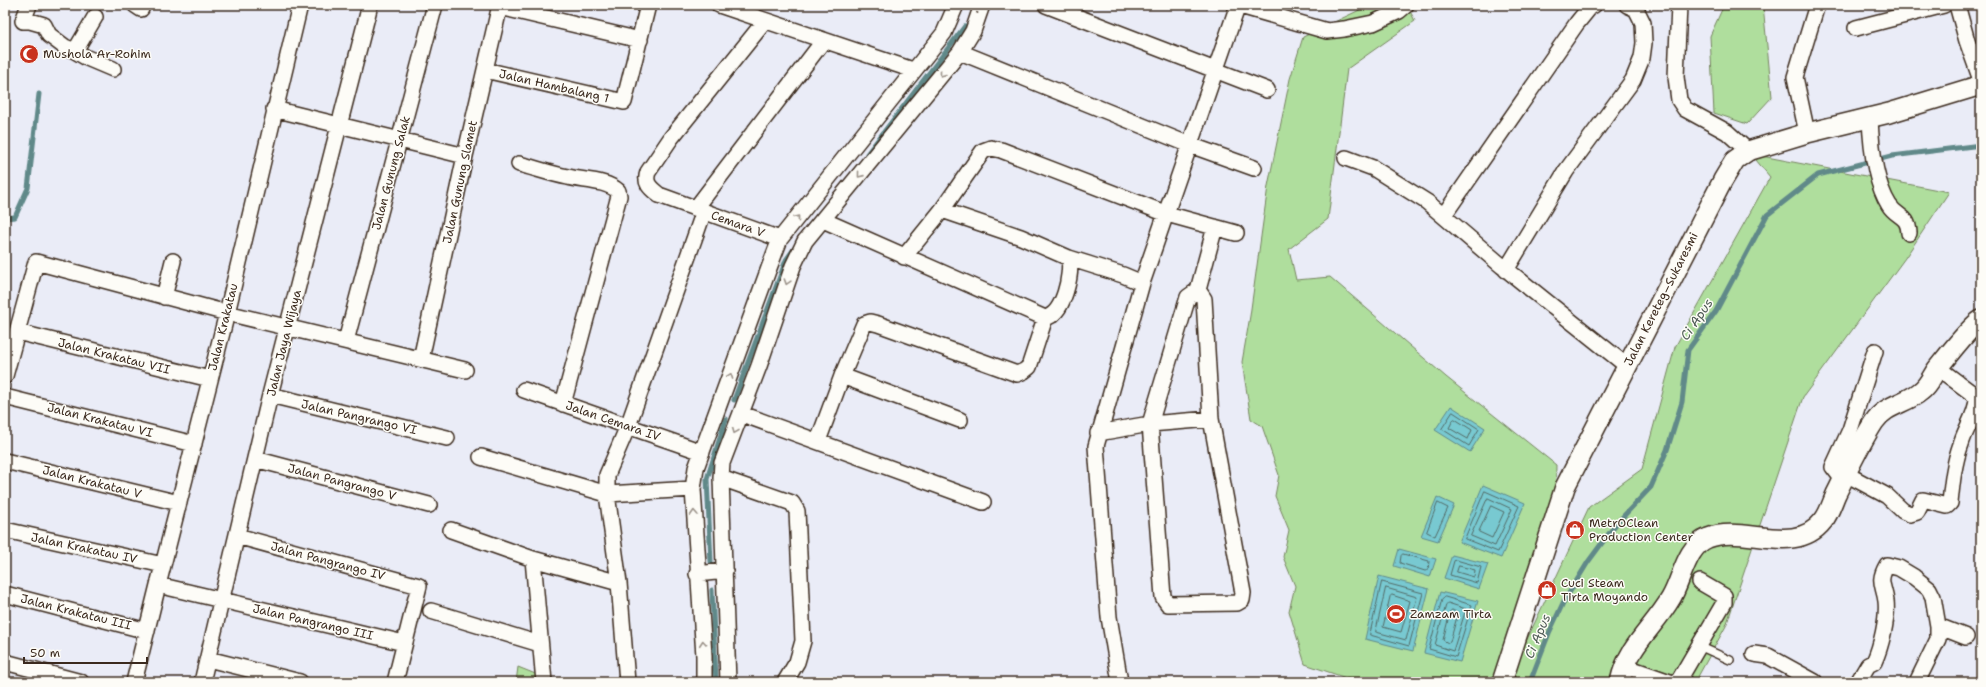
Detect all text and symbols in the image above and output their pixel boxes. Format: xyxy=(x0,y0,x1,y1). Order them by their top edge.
mosque icon: Mushola Ar-Rohim xyxy=(18,43,40,65)
place label: Mushola Ar-Rohim xyxy=(43,46,151,62)
street label: Jalan Hambalang 1 xyxy=(497,66,611,106)
one-way arrow xyxy=(939,70,946,77)
street label: Jalan Gunung Salak xyxy=(368,114,414,232)
street label: Jalan Gunung Slamet xyxy=(439,119,481,245)
one-way arrow xyxy=(857,171,864,178)
street label: Cemara V xyxy=(709,207,767,241)
one-way arrow xyxy=(792,216,799,223)
street label: Jalan Kereteg–Sukaresmi xyxy=(1620,229,1702,369)
one-way arrow xyxy=(783,278,792,285)
street label: Jalan Krakatau xyxy=(204,282,242,372)
street label: Jalan Jaya Wijaya xyxy=(263,288,305,398)
water label: Ci Apus xyxy=(1676,295,1717,344)
street label: Jalan Krakatau VII xyxy=(56,334,172,378)
one-way arrow xyxy=(725,372,734,379)
street label: Jalan Pangrango VI xyxy=(300,396,419,438)
street label: Jalan Cemara IV xyxy=(563,397,663,445)
street label: Jalan Krakatau VI xyxy=(45,399,155,441)
one-way arrow xyxy=(732,426,740,434)
street label: Jalan Pangrango V xyxy=(286,460,398,504)
street label: Jalan Krakatau V xyxy=(41,462,143,502)
one-way arrow xyxy=(690,510,698,516)
place label: MetrOClean Production Center xyxy=(1589,515,1693,545)
shop icon: MetrOClean Production Center xyxy=(1564,519,1586,541)
street label: Jalan Krakatau IV xyxy=(29,529,139,567)
street label: Jalan Pangrango IV xyxy=(269,538,387,584)
place label: Cuci Steam Tirta Moyando xyxy=(1561,575,1648,605)
shop icon: Cuci Steam Tirta Moyando xyxy=(1536,579,1558,601)
street label: Jalan Krakatau III xyxy=(19,590,134,634)
street label: Jalan Pangrango III xyxy=(251,600,375,644)
sports icon: Zamzam Tirta xyxy=(1385,603,1407,625)
place label: Zamzam Tirta xyxy=(1410,606,1492,622)
water label: Ci Apus xyxy=(1520,611,1554,661)
scale bar xyxy=(24,639,147,665)
one-way arrow xyxy=(699,640,708,646)
text: 50 m xyxy=(30,645,60,661)

